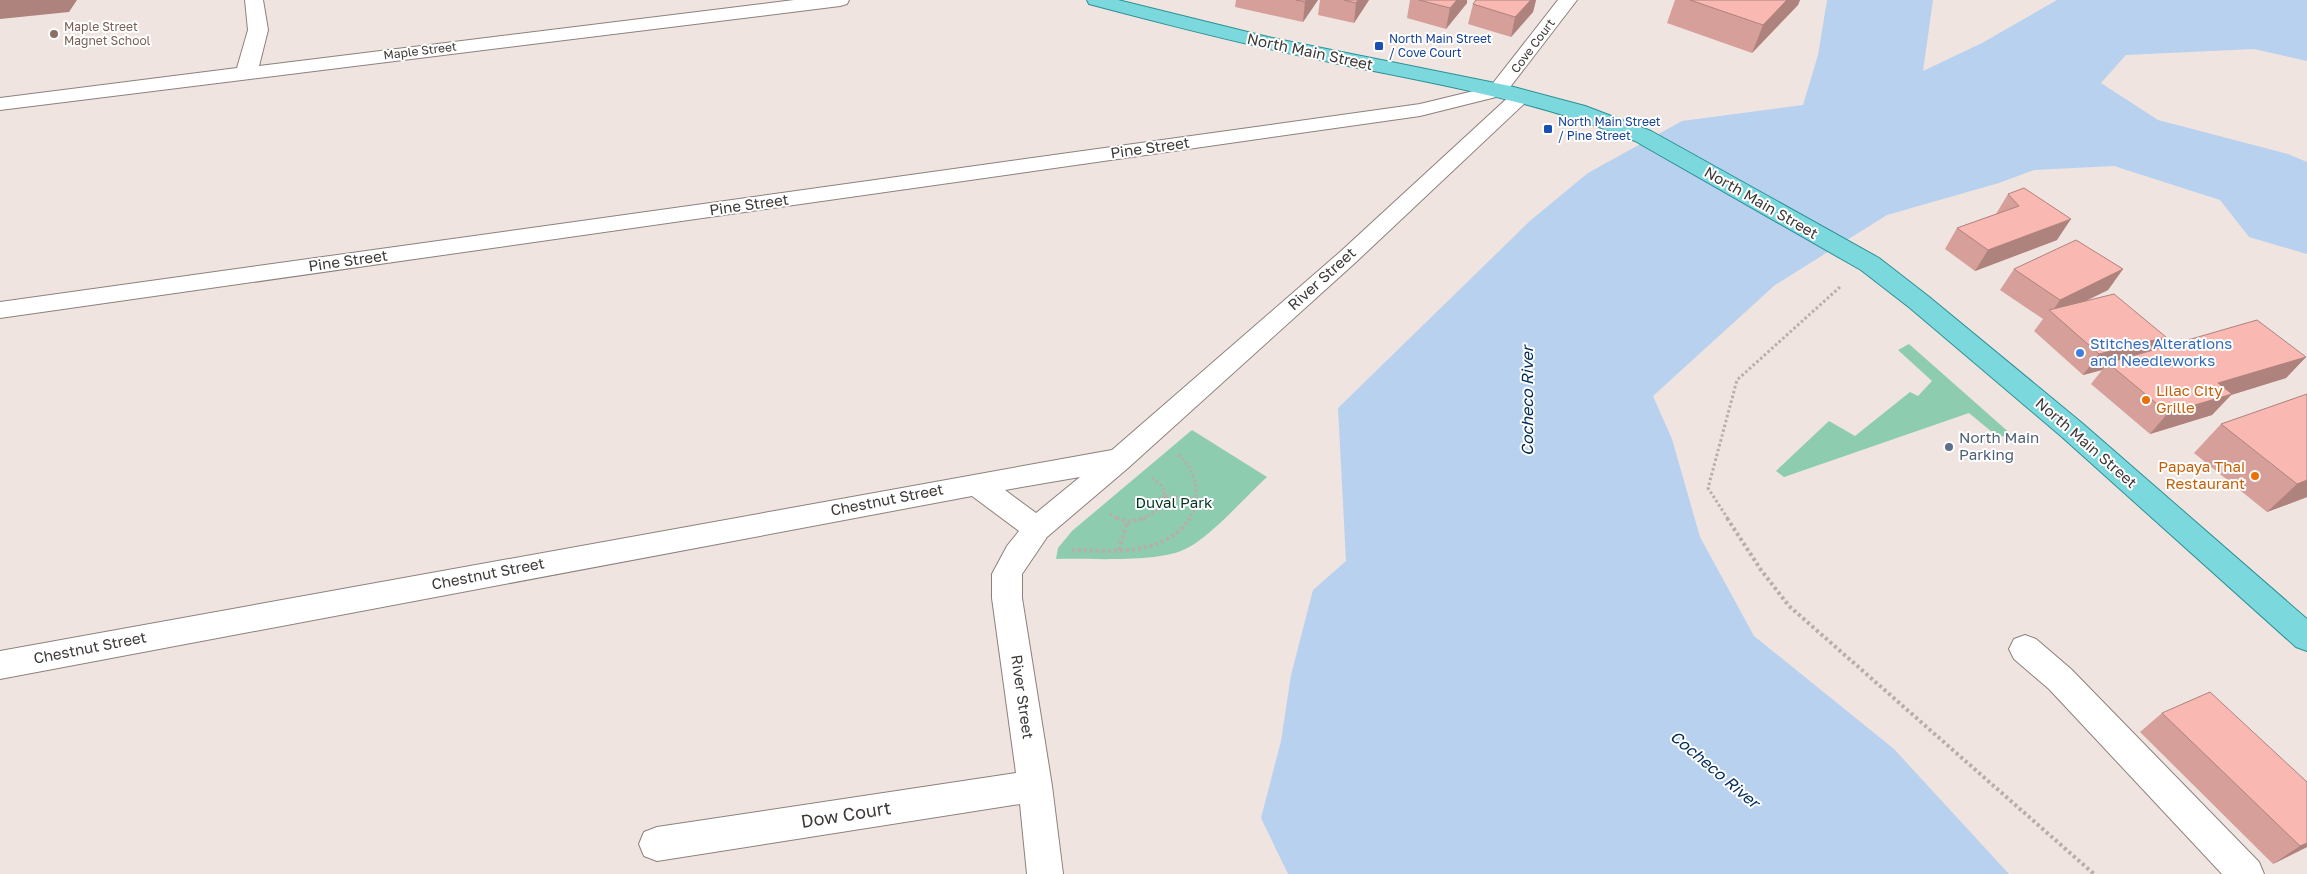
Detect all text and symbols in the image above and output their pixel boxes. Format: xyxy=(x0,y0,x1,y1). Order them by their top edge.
street label: Cove Court xyxy=(1507,16,1558,76)
place label: Maple Street Magnet School xyxy=(64,19,151,48)
marker: Maple Street Magnet School xyxy=(48,28,60,40)
street label: North Main Street xyxy=(1246,29,1375,73)
place label: North Main Street / Cove Court xyxy=(1389,31,1492,60)
street label: Maple Street xyxy=(382,39,458,62)
marker: North Main Street / Cove Court xyxy=(1373,40,1385,52)
place label: North Main Street / Pine Street xyxy=(1558,114,1661,143)
marker: North Main Street / Pine Street xyxy=(1542,123,1554,135)
street label: Pine Street xyxy=(1109,133,1191,161)
street label: North Main Street xyxy=(1701,162,1822,242)
street label: Pine Street xyxy=(708,190,790,218)
street label: River Street xyxy=(1284,243,1359,313)
street label: Pine Street xyxy=(307,246,389,274)
place label: Stitches Alterations and Needleworks xyxy=(2090,334,2232,369)
water label: Cocheco River xyxy=(1517,343,1537,456)
marker: Stitches Alterations and Needleworks xyxy=(2074,347,2086,359)
place label: Lilac City Grille xyxy=(2156,381,2223,416)
street label: North Main Street xyxy=(2032,393,2141,491)
marker: Lilac City Grille xyxy=(2140,394,2152,406)
place label: North Main Parking xyxy=(1959,428,2039,463)
marker: North Main Parking xyxy=(1943,441,1955,453)
place label: Papaya Thai Restaurant xyxy=(2158,457,2245,492)
marker: Papaya Thai Restaurant xyxy=(2249,470,2261,482)
street label: Chestnut Street xyxy=(829,479,945,519)
park label: Duval Park xyxy=(1135,493,1213,511)
street label: Chestnut Street xyxy=(430,553,546,593)
street label: Chestnut Street xyxy=(32,627,148,667)
street label: River Street xyxy=(1008,654,1038,740)
water label: Cocheco River xyxy=(1666,726,1766,814)
street label: Dow Court xyxy=(799,796,892,832)

